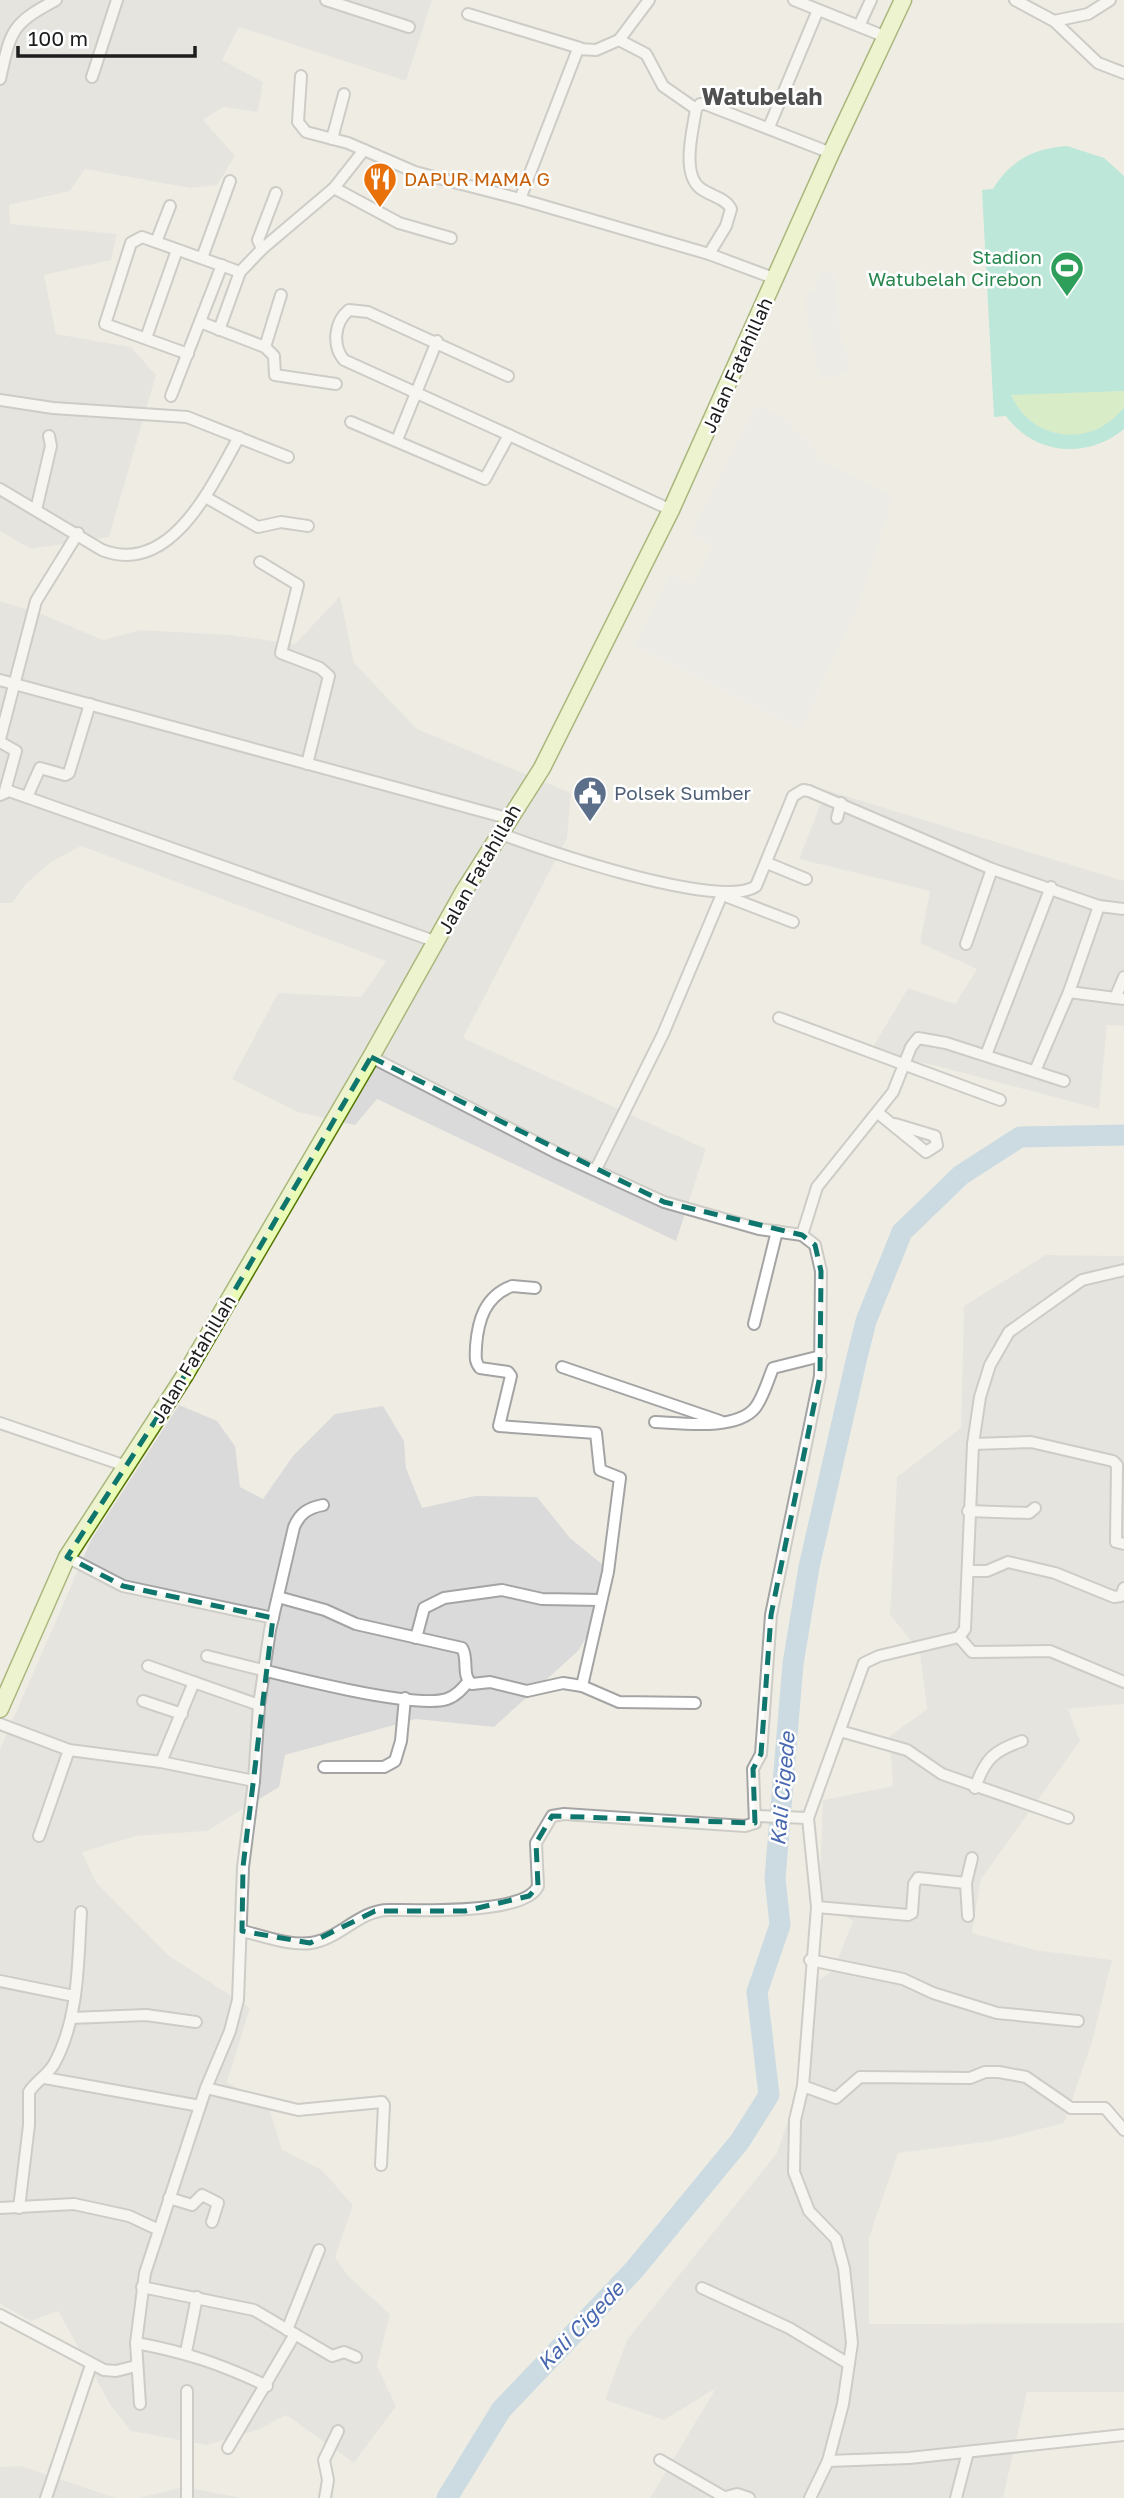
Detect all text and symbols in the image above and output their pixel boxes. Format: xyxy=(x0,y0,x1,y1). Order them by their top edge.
scale bar xyxy=(18,14,194,58)
text: 100 m xyxy=(28,25,88,51)
district label: Watubelah xyxy=(702,82,822,110)
restaurant icon: DAPUR MAMA G xyxy=(361,160,399,209)
place label: DAPUR MAMA G xyxy=(404,167,550,190)
place label: Stadion Watubelah Cirebon xyxy=(868,245,1042,290)
sports icon: Stadion Watubelah Cirebon xyxy=(1048,249,1086,298)
street label: Jalan Fatahillah xyxy=(696,294,777,436)
public building icon: Polsek Sumber xyxy=(571,774,609,823)
place label: Polsek Sumber xyxy=(614,781,751,804)
street label: Jalan Fatahillah xyxy=(432,800,525,938)
street label: Jalan Fatahillah xyxy=(145,1290,240,1427)
water label: Kali Cigede xyxy=(764,1729,800,1847)
water label: Kali Cigede xyxy=(531,2274,630,2375)

